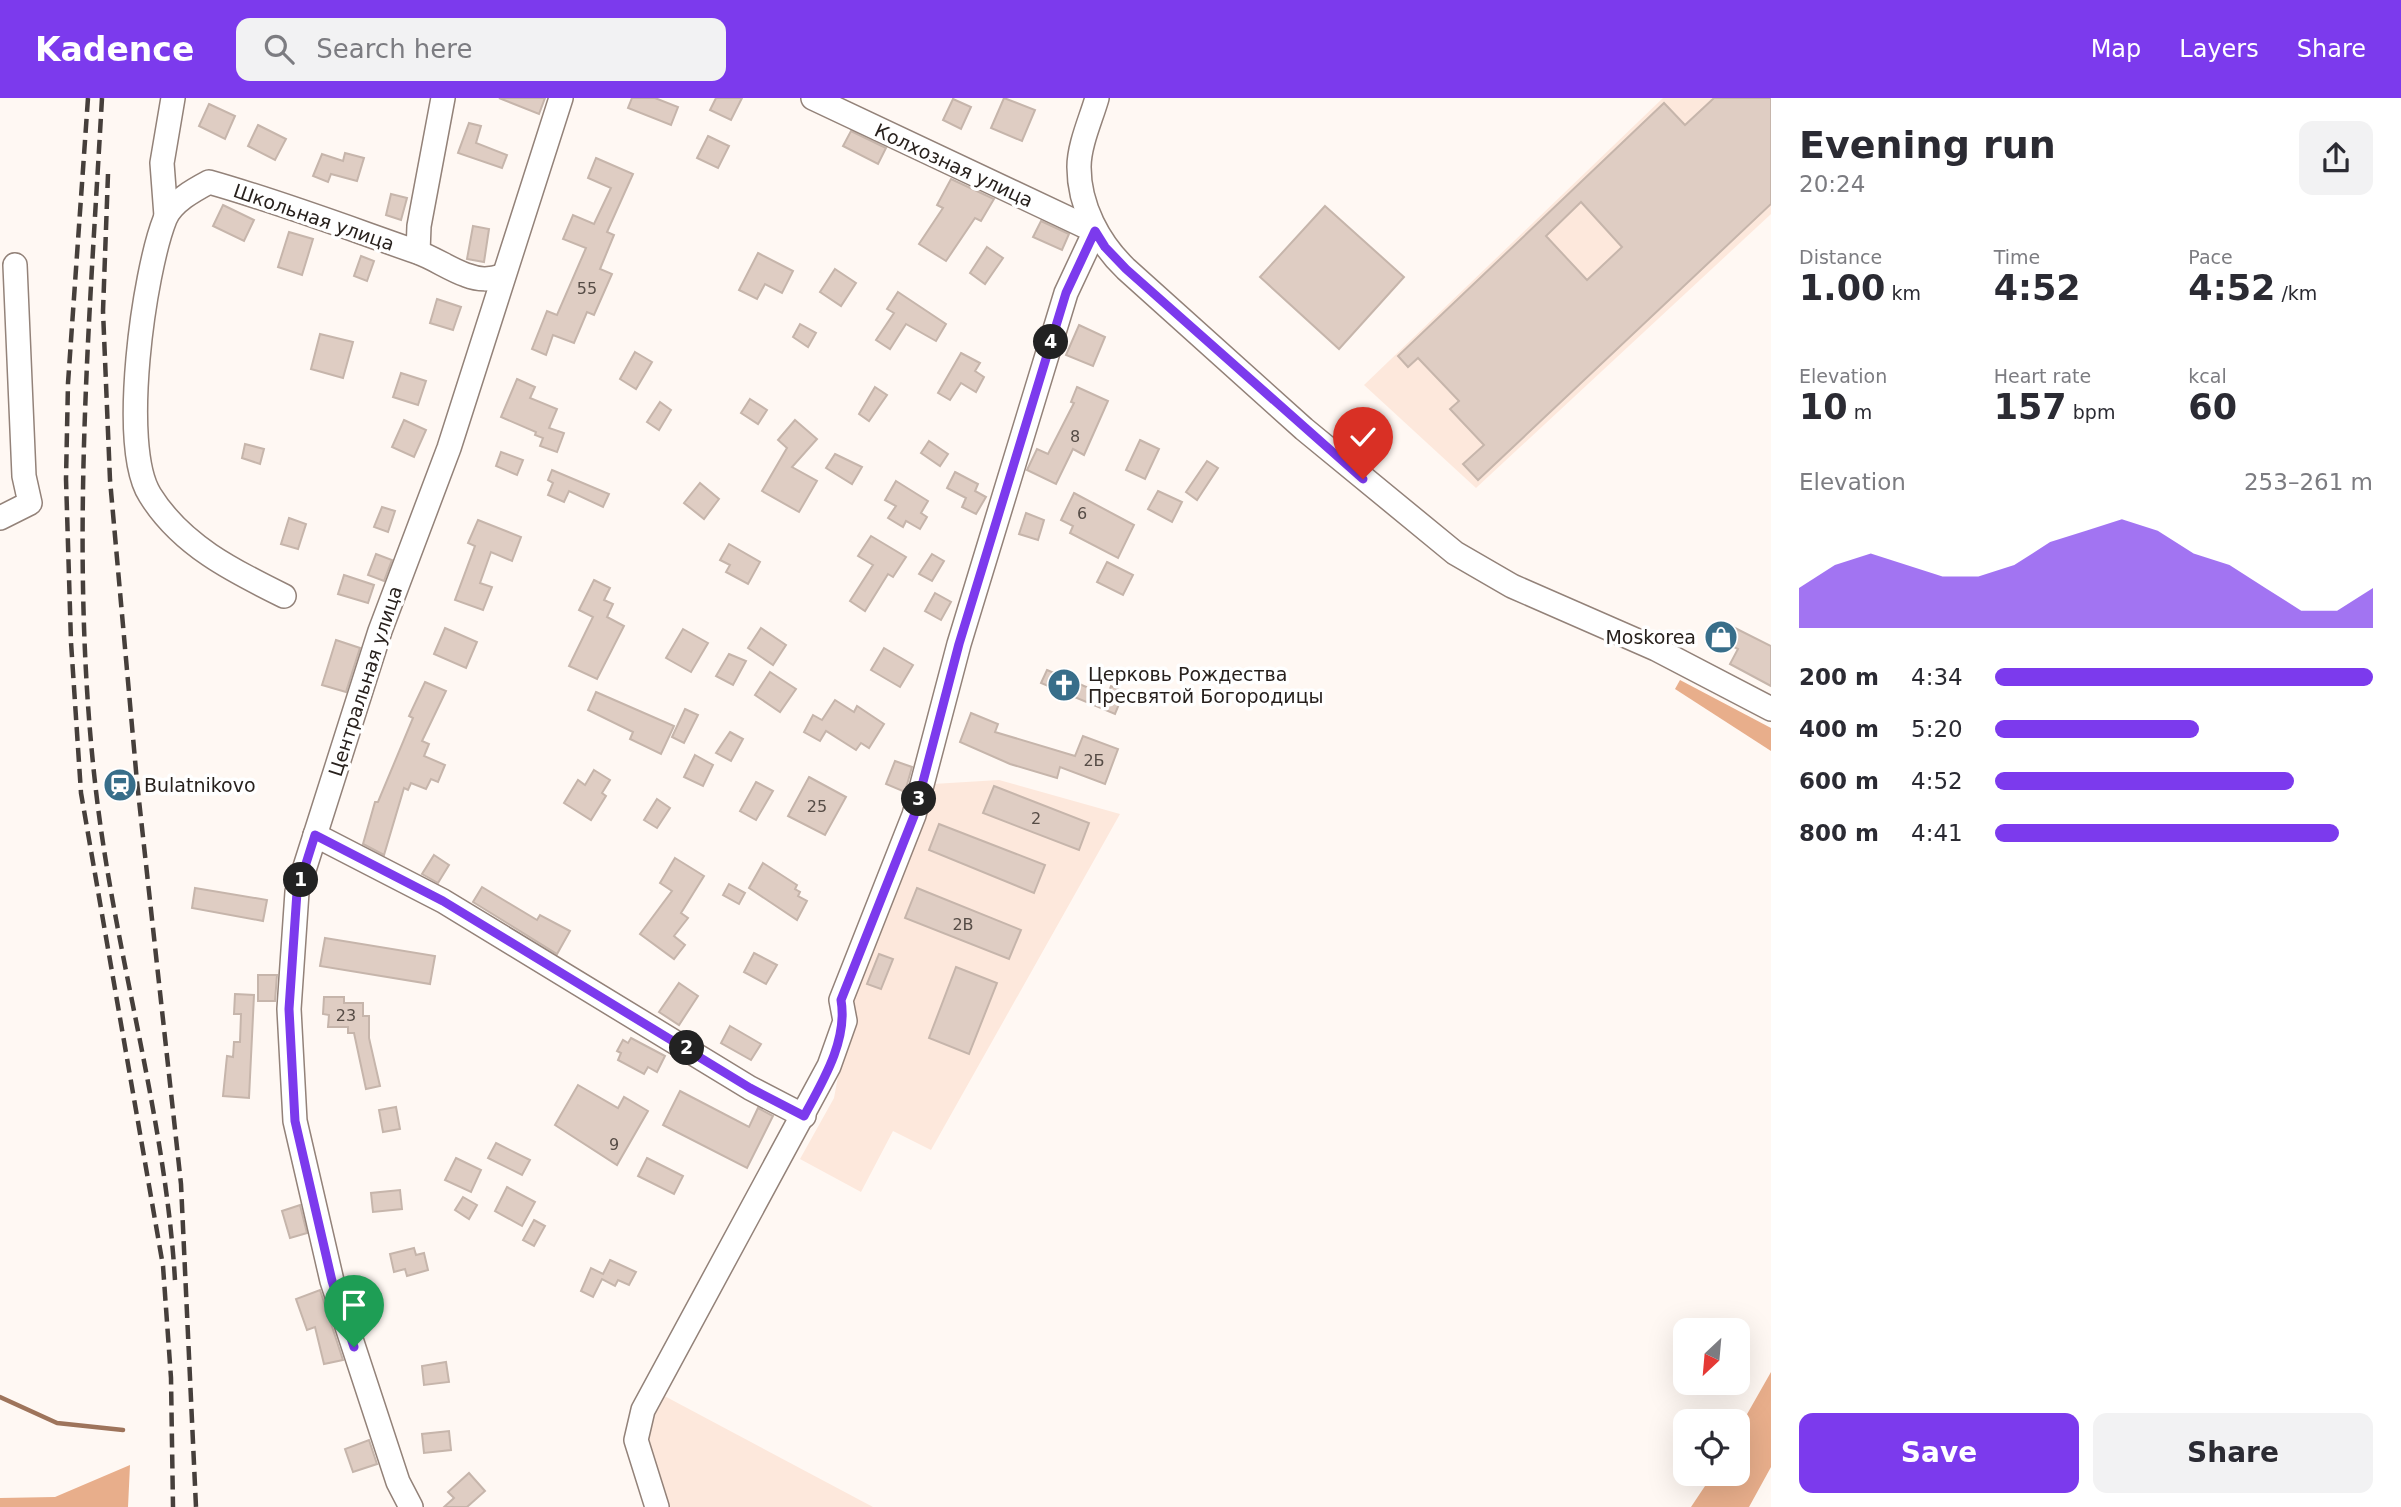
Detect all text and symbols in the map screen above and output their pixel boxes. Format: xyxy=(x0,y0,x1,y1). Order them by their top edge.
search box xyxy=(236,18,726,81)
text: Kadence xyxy=(35,30,194,69)
icon: search xyxy=(260,30,298,68)
text: Search here xyxy=(316,34,472,64)
text: Map xyxy=(2091,35,2141,63)
text: Layers xyxy=(2179,35,2259,63)
text: Share xyxy=(2297,35,2366,63)
street label: Колхозная улица xyxy=(871,119,1037,211)
button: share xyxy=(2299,121,2373,195)
text: Evening run xyxy=(1799,123,2056,167)
text: 20:24 xyxy=(1799,171,1865,197)
street label: Школьная улица xyxy=(231,179,397,255)
text: Distance xyxy=(1799,246,1882,268)
text: Time xyxy=(1994,246,2040,268)
text: Pace xyxy=(2188,246,2233,268)
text: 1.00 xyxy=(1799,268,1885,308)
text: 4:52 xyxy=(1994,268,2081,308)
text: 4:52 xyxy=(2188,268,2275,308)
house number: 55 xyxy=(577,279,597,298)
text: km xyxy=(1885,282,1921,304)
text: /km xyxy=(2275,282,2317,304)
pin: 4 xyxy=(1034,324,1068,360)
text: 4 xyxy=(1044,330,1057,352)
text: Elevation xyxy=(1799,365,1887,387)
text: Heart rate xyxy=(1994,365,2091,387)
text: kcal xyxy=(2188,365,2227,387)
text: 10 xyxy=(1799,387,1848,427)
text: 157 xyxy=(1994,387,2067,427)
text: 60 xyxy=(2188,387,2237,427)
text: m xyxy=(1848,401,1872,423)
text: bpm xyxy=(2067,401,2115,423)
pin xyxy=(1333,407,1393,479)
icon: check xyxy=(1344,418,1382,456)
house number: 8 xyxy=(1070,427,1080,446)
text: Elevation xyxy=(1799,469,1906,495)
text: 253–261 m xyxy=(2244,469,2373,495)
house number: 6 xyxy=(1077,504,1087,523)
street label: Центральная улица xyxy=(324,583,406,779)
shop icon: Moskorea xyxy=(1702,618,1740,656)
place label: Moskorea xyxy=(1605,626,1696,648)
place label: Церковь Рождества Пресвятой Богородицы xyxy=(1088,663,1324,707)
text: 200 m xyxy=(1799,664,1879,690)
text: 4:34 xyxy=(1911,664,1963,690)
church icon: Церковь Рождества Пресвятой Богородицы xyxy=(1045,666,1083,704)
text: 400 m xyxy=(1799,716,1879,742)
text: 5:20 xyxy=(1911,716,1963,742)
house number: 2Б xyxy=(1083,751,1105,770)
station icon: Bulatnikovo xyxy=(101,766,139,804)
text: 600 m xyxy=(1799,768,1879,794)
text: 4:52 xyxy=(1911,768,1963,794)
place label: Bulatnikovo xyxy=(144,774,256,796)
pin: 3 xyxy=(902,782,936,816)
text: 3 xyxy=(912,787,925,809)
house number: 25 xyxy=(807,797,827,816)
house number: 2 xyxy=(1031,809,1041,828)
text: 800 m xyxy=(1799,820,1879,846)
text: 4:41 xyxy=(1911,820,1963,846)
pin: 1 xyxy=(284,862,318,898)
text: 1 xyxy=(294,868,307,890)
house number: 2В xyxy=(952,915,974,934)
house number: 23 xyxy=(336,1006,356,1025)
pin: 2 xyxy=(670,1030,704,1066)
text: 2 xyxy=(680,1036,693,1058)
house number: 9 xyxy=(609,1135,619,1154)
pin xyxy=(324,1275,384,1347)
icon: arrive xyxy=(335,1286,373,1324)
north arrow xyxy=(1673,1318,1750,1395)
map controls xyxy=(1673,1318,1750,1486)
button: locate xyxy=(1673,1409,1750,1486)
button: Save xyxy=(1799,1413,2079,1493)
button: Share xyxy=(2093,1413,2373,1493)

